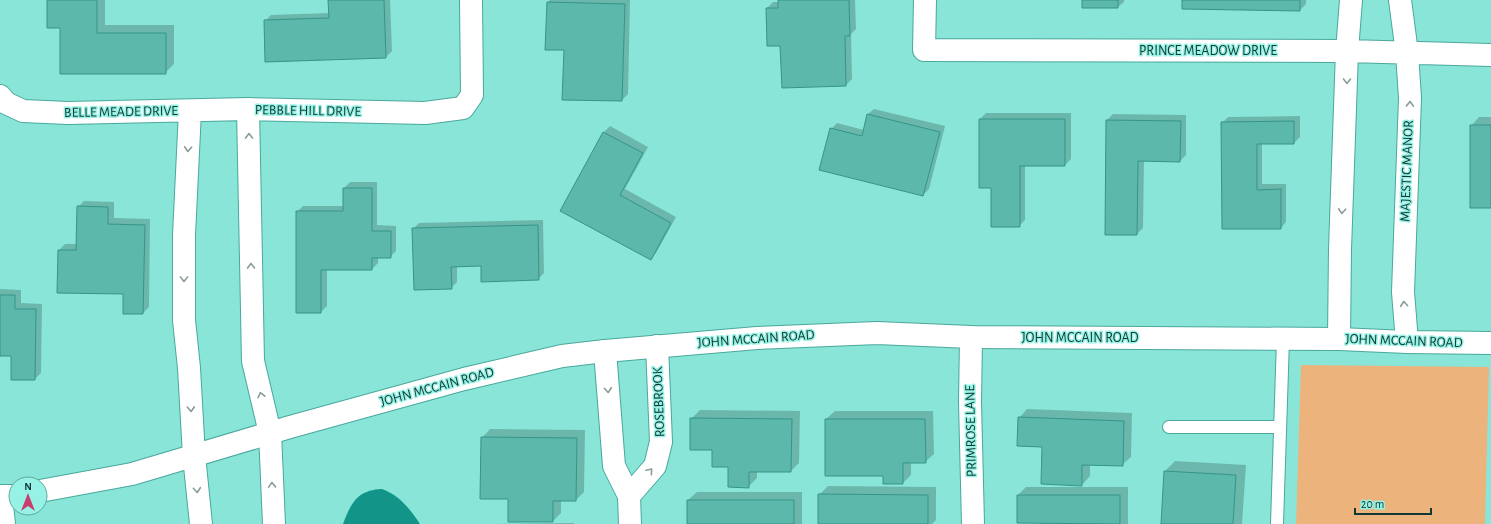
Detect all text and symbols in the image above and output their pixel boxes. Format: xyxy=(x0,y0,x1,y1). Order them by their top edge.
street label: PRINCE MEADOW DRIVE xyxy=(1139,44,1277,58)
one-way arrow xyxy=(1342,78,1351,84)
one-way arrow xyxy=(1406,101,1414,107)
street label: PEBBLE HILL DRIVE xyxy=(255,103,361,119)
street label: BELLE MEADE DRIVE xyxy=(64,104,178,120)
street label: MAJESTIC MANOR xyxy=(1398,120,1416,222)
one-way arrow xyxy=(244,133,253,139)
one-way arrow xyxy=(184,146,193,152)
one-way arrow xyxy=(1337,208,1346,214)
one-way arrow xyxy=(247,263,255,269)
one-way arrow xyxy=(180,276,188,282)
one-way arrow xyxy=(1400,301,1409,307)
street label: JOHN MCCAIN ROAD xyxy=(697,328,815,350)
street label: JOHN MCCAIN ROAD xyxy=(1021,331,1139,345)
street label: JOHN MCCAIN ROAD xyxy=(1345,332,1463,350)
street label: JOHN MCCAIN ROAD xyxy=(379,365,495,409)
street label: ROSEBROOK xyxy=(651,366,667,437)
street label: PRIMROSE LANE xyxy=(963,385,979,477)
one-way arrow xyxy=(603,387,612,393)
one-way arrow xyxy=(258,392,266,398)
one-way arrow xyxy=(187,406,196,412)
one-way arrow xyxy=(646,469,653,476)
north arrow xyxy=(8,476,48,516)
text: N xyxy=(24,481,32,492)
one-way arrow xyxy=(268,482,277,488)
one-way arrow xyxy=(193,487,202,493)
scale bar xyxy=(1355,490,1431,516)
text: 20 m xyxy=(1361,498,1384,510)

